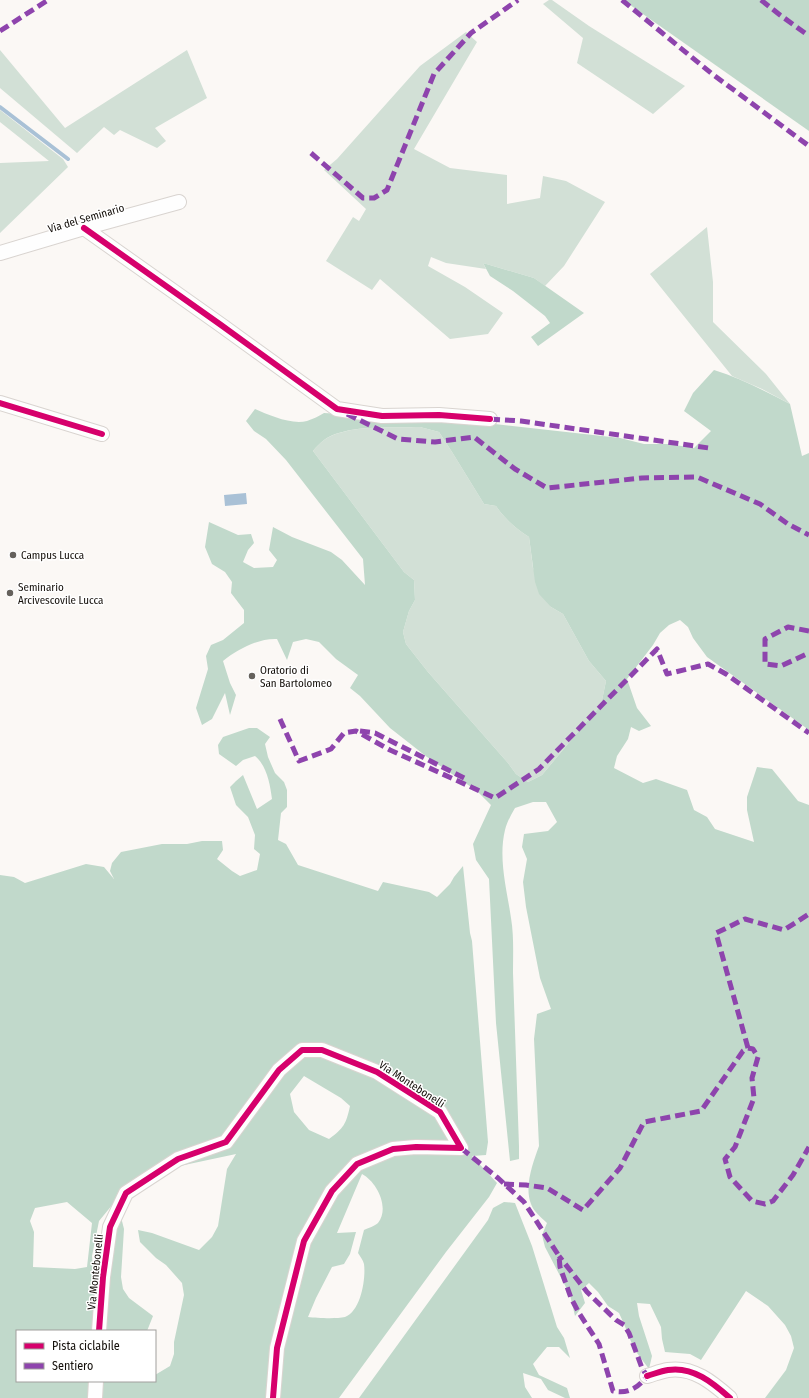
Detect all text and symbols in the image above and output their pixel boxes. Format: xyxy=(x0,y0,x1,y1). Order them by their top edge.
street label: Via del Seminario xyxy=(46,201,126,236)
place label: Campus Lucca xyxy=(21,549,84,562)
marker: Campus Lucca xyxy=(8,550,18,560)
place label: Seminario Arcivescovile Lucca xyxy=(18,581,104,607)
marker: Seminario Arcivescovile Lucca xyxy=(5,588,15,598)
place label: Oratorio di San Bartolomeo xyxy=(260,664,332,690)
marker: Oratorio di San Bartolomeo xyxy=(247,671,257,681)
street label: Via Montebonelli xyxy=(376,1058,447,1111)
street label: Via Montebonelli xyxy=(85,1233,106,1311)
legend xyxy=(16,1330,156,1382)
text: Pista ciclabile xyxy=(52,1339,120,1353)
text: Sentiero xyxy=(52,1359,93,1373)

